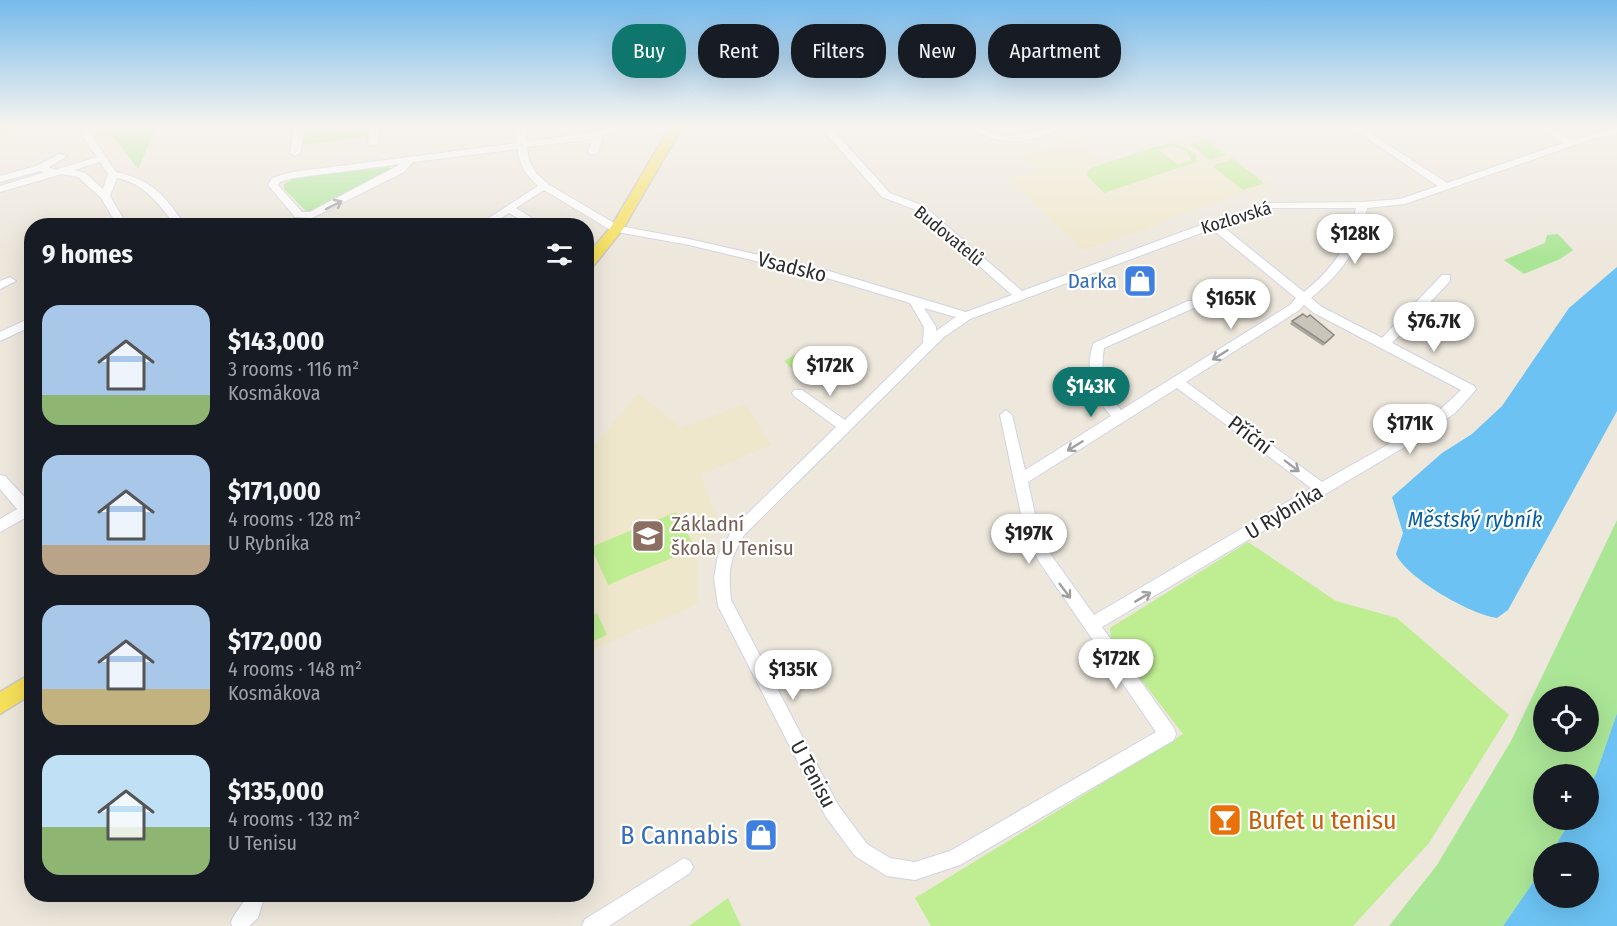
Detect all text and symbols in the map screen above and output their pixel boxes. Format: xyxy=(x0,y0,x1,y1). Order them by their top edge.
chip: Buy xyxy=(612,24,686,78)
chip: Rent xyxy=(698,24,779,78)
chip: Filters xyxy=(791,24,886,78)
chip: New xyxy=(898,24,976,78)
chip: Apartment xyxy=(988,24,1121,78)
street label: Kozlovská xyxy=(1198,197,1274,239)
one-way arrow xyxy=(325,199,343,211)
street label: Budovatelů xyxy=(910,201,988,271)
pin: $128K xyxy=(1313,214,1397,265)
text: $128K xyxy=(1330,221,1380,245)
icon: filters xyxy=(543,238,576,271)
text: 9 homes xyxy=(42,239,133,270)
street label: Vsadsko xyxy=(755,246,829,288)
shop icon: Darka xyxy=(1122,263,1158,299)
place label: Darka xyxy=(1068,268,1117,294)
pin: $165K xyxy=(1189,279,1273,330)
text: $165K xyxy=(1206,286,1256,310)
pin: $76.7K xyxy=(1385,302,1483,353)
text: $76.7K xyxy=(1408,309,1461,333)
text: $143,000 xyxy=(228,326,325,357)
icon: home xyxy=(90,329,162,401)
pin: $172K xyxy=(788,346,872,397)
one-way arrow xyxy=(1212,348,1229,361)
text: $172K xyxy=(806,353,854,377)
text: 3 rooms · 116 m² xyxy=(228,357,359,381)
pin: $143K xyxy=(1049,367,1133,418)
text: $143K xyxy=(1067,374,1115,398)
text: Kosmákova xyxy=(228,381,321,405)
pin: $171K xyxy=(1368,404,1452,455)
street label: Příční xyxy=(1223,410,1277,460)
text: $171K xyxy=(1387,411,1433,435)
one-way arrow xyxy=(1066,439,1083,452)
one-way arrow xyxy=(1284,460,1300,473)
text: $171,000 xyxy=(228,476,321,507)
icon: home xyxy=(90,479,162,551)
street label: U Rybníka xyxy=(1241,479,1327,545)
water label: Městský rybník xyxy=(1408,506,1542,533)
text: 4 rooms · 128 m² xyxy=(228,507,361,531)
place label: Základní škola U Tenisu xyxy=(671,511,794,561)
pin: $197K xyxy=(987,514,1071,565)
school or university icon: Základní škola U Tenisu xyxy=(630,518,666,554)
text: $197K xyxy=(1005,521,1053,545)
text: U Rybníka xyxy=(228,531,310,555)
one-way arrow xyxy=(1059,583,1072,599)
one-way arrow xyxy=(1134,591,1151,603)
text: $172,000 xyxy=(228,626,322,657)
icon: home xyxy=(90,629,162,701)
pin: $172K xyxy=(1074,639,1158,690)
text: $172K xyxy=(1092,646,1140,670)
pin: $135K xyxy=(751,650,835,701)
text: 4 rooms · 148 m² xyxy=(228,657,362,681)
text: $135K xyxy=(769,657,817,681)
text: Kosmákova xyxy=(228,681,321,705)
map controls xyxy=(1533,686,1599,908)
button: locate xyxy=(1533,686,1599,752)
street label: U Tenisu xyxy=(784,736,842,812)
button: + xyxy=(1533,764,1599,830)
text: $135,000 xyxy=(228,776,324,807)
icon: home xyxy=(90,779,162,851)
bar icon: Bufet u tenisu xyxy=(1207,802,1243,838)
place label: Bufet u tenisu xyxy=(1248,805,1397,836)
text: 4 rooms · 132 m² xyxy=(228,807,360,831)
shop icon: B Cannabis xyxy=(743,817,779,853)
place label: B Cannabis xyxy=(620,820,738,851)
text: U Tenisu xyxy=(228,831,297,855)
button: − xyxy=(1533,842,1599,908)

